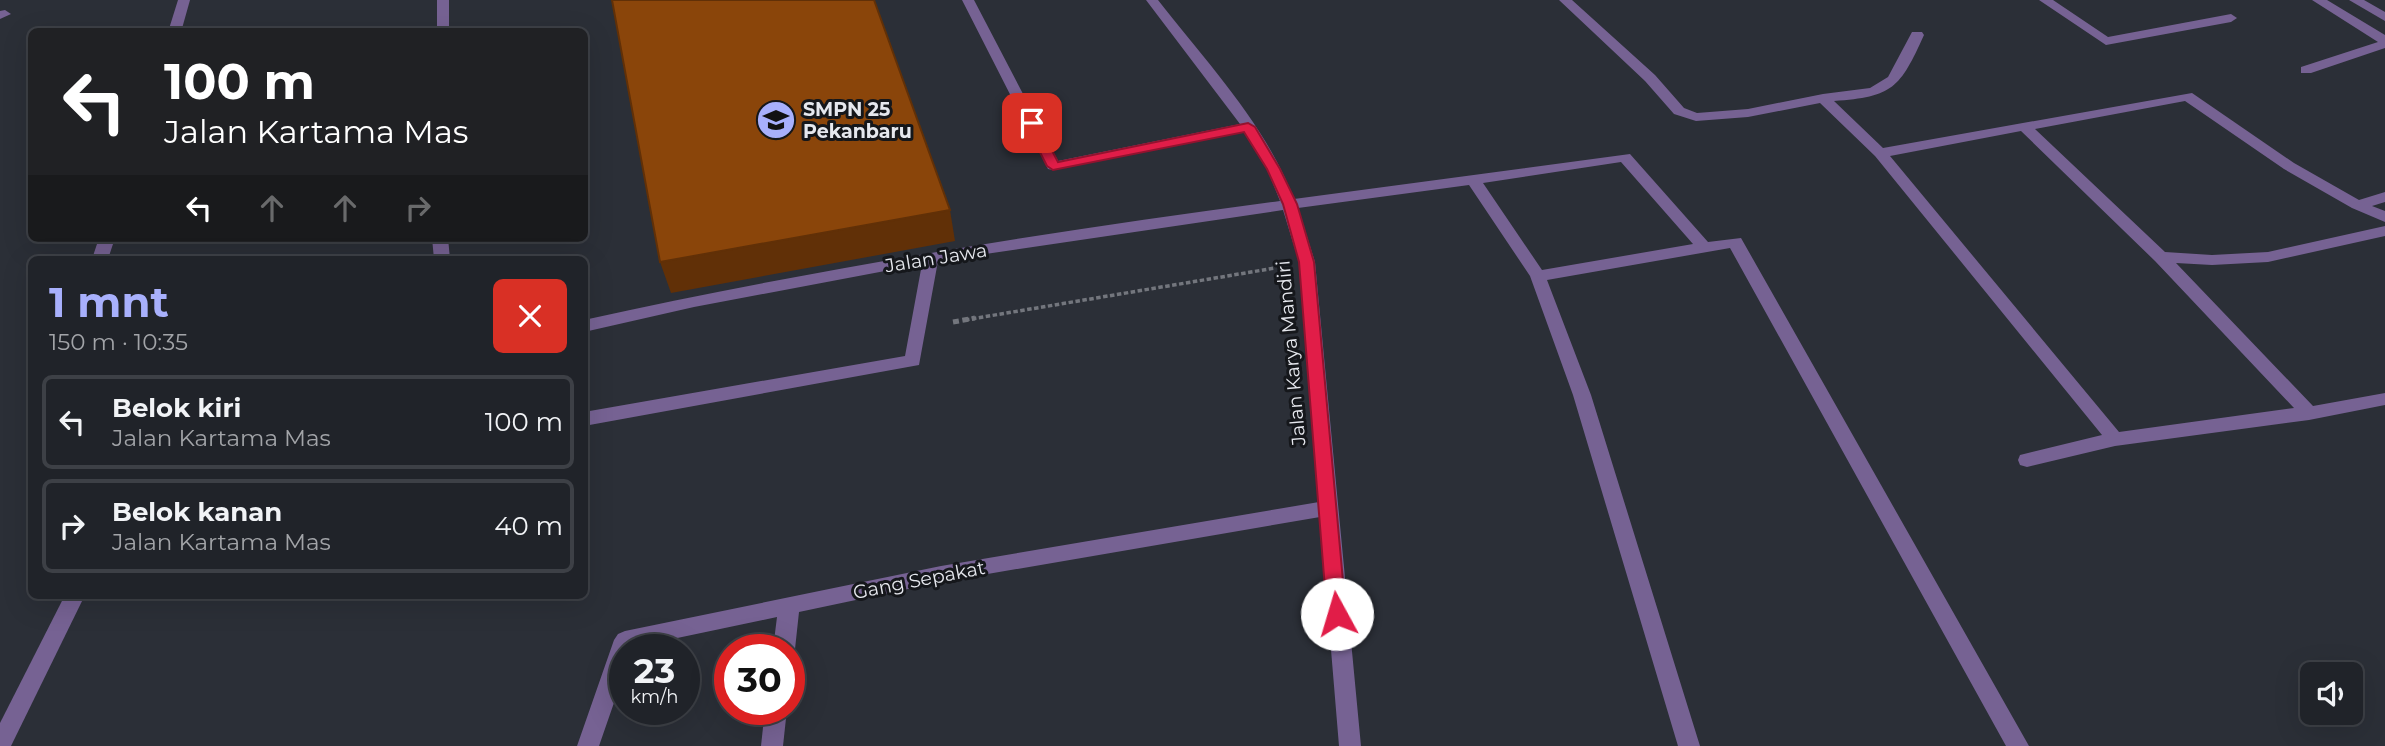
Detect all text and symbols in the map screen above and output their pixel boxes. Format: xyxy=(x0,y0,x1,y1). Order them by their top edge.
text: 100 m xyxy=(164,52,315,111)
icon: left xyxy=(49,56,140,147)
pin xyxy=(1002,93,1062,153)
place label: SMPN 25 Pekanbaru xyxy=(803,98,912,143)
school or university icon: SMPN 25 Pekanbaru xyxy=(755,99,797,141)
icon: arrive xyxy=(1013,104,1051,142)
text: Jalan Kartama Mas xyxy=(164,112,468,151)
icon: left xyxy=(180,189,218,227)
icon: ahead xyxy=(253,189,291,227)
icon: ahead xyxy=(326,189,364,227)
icon: right xyxy=(399,189,437,227)
street label: Jalan Jawa xyxy=(882,239,989,278)
street label: Jalan Karya Mandiri xyxy=(1271,259,1311,448)
text: 1 mnt xyxy=(49,276,169,328)
button: close xyxy=(493,279,567,353)
text: 150 m · 10:35 xyxy=(49,328,188,356)
text: Belok kiri xyxy=(112,392,241,424)
icon: left xyxy=(53,403,91,441)
text: 100 m xyxy=(485,406,563,438)
text: Jalan Kartama Mas xyxy=(112,424,331,452)
text: Belok kanan xyxy=(112,496,282,528)
icon: right xyxy=(53,507,91,545)
text: 40 m xyxy=(494,510,563,542)
text: Jalan Kartama Mas xyxy=(112,528,331,556)
street label: Gang Sepakat xyxy=(851,556,987,604)
position arrow xyxy=(1300,577,1374,651)
speed limit sign: 30 xyxy=(714,634,805,725)
text: 23 xyxy=(634,649,675,692)
map controls xyxy=(2300,662,2363,725)
button: sound xyxy=(2300,662,2363,725)
text: km/h xyxy=(630,686,679,708)

